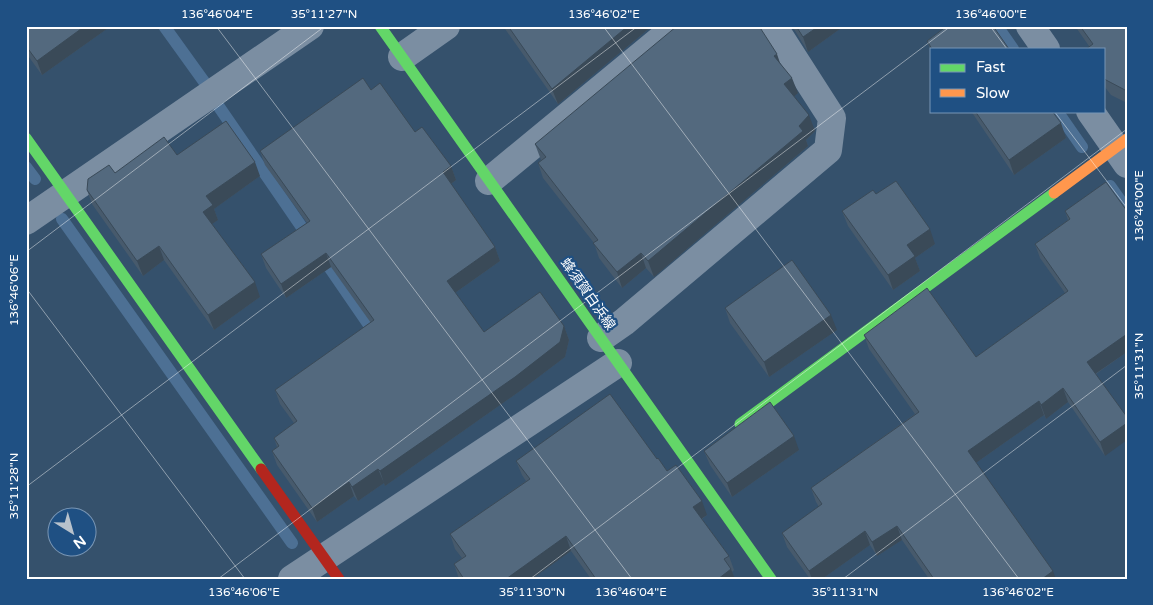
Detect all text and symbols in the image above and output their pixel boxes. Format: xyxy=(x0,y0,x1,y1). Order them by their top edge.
text: 136°46'04"E xyxy=(181,7,253,21)
text: 35°11'27"N xyxy=(291,7,357,21)
text: 136°46'02"E xyxy=(568,7,640,21)
text: 136°46'00"E xyxy=(955,7,1027,21)
legend xyxy=(930,48,1106,112)
text: Fast xyxy=(976,58,1006,76)
text: Slow xyxy=(976,84,1010,102)
text: 136°46'00"E xyxy=(1132,170,1146,242)
text: 136°46'06"E xyxy=(7,254,21,326)
street label: 蜂須賀白浜線 xyxy=(557,255,619,333)
text: 35°11'31"N xyxy=(1132,333,1146,399)
text: 35°11'28"N xyxy=(7,453,21,519)
north arrow xyxy=(48,508,98,558)
text: N xyxy=(70,532,89,552)
text: 136°46'06"E xyxy=(208,585,280,599)
text: 35°11'30"N xyxy=(499,585,565,599)
text: 136°46'04"E xyxy=(595,585,667,599)
text: 35°11'31"N xyxy=(812,585,878,599)
text: 136°46'02"E xyxy=(982,585,1054,599)

